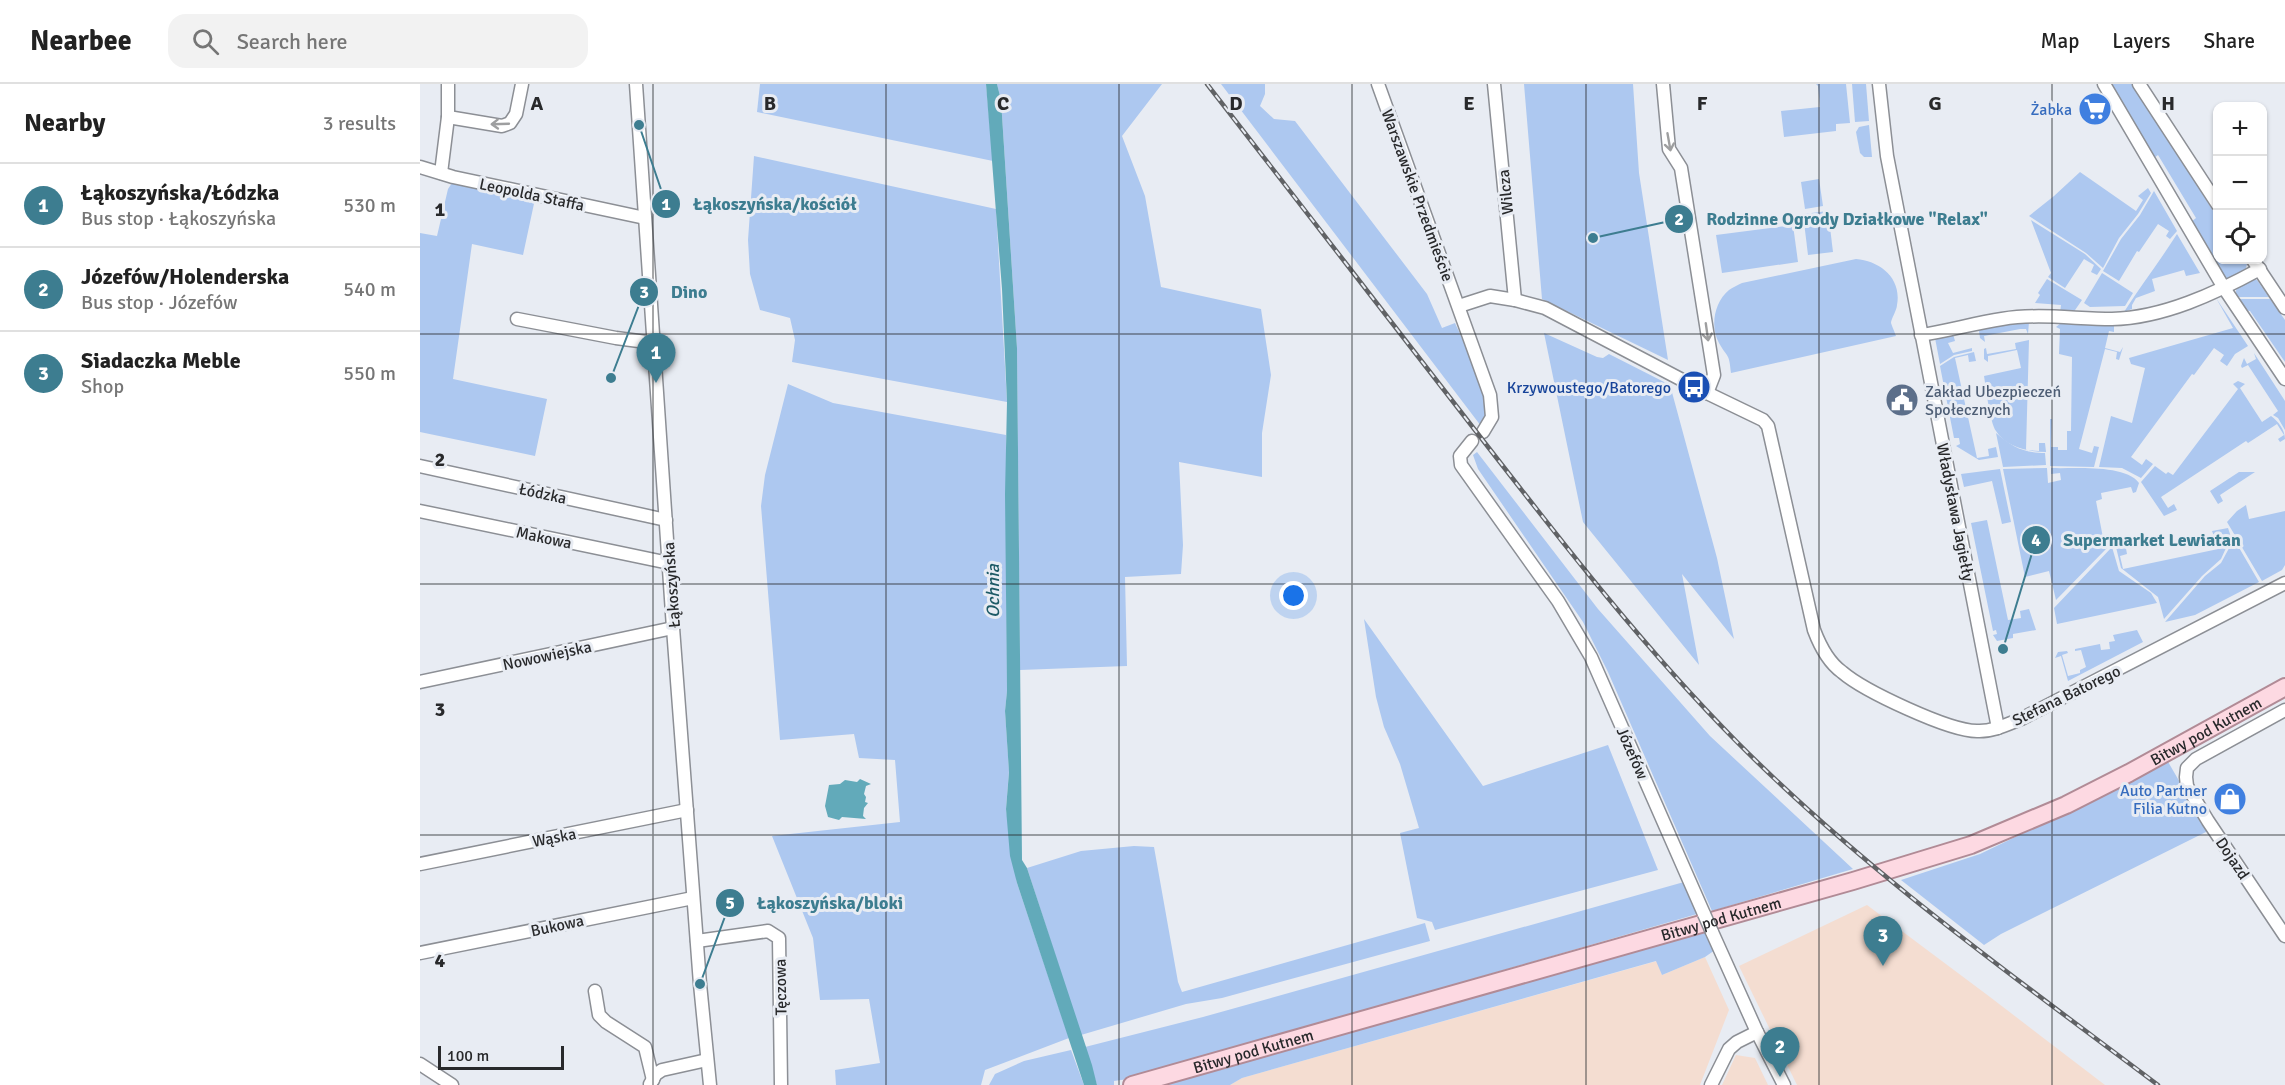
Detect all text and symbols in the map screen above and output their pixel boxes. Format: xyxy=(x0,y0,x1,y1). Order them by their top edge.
search box xyxy=(168,14,588,68)
text: Nearbee xyxy=(30,24,132,58)
icon: search xyxy=(189,25,222,58)
text: Search here xyxy=(237,28,348,55)
text: Map xyxy=(2041,28,2079,54)
text: Layers xyxy=(2112,28,2170,54)
text: Share xyxy=(2203,28,2255,54)
text: A xyxy=(531,91,544,116)
text: B xyxy=(764,91,776,116)
text: C xyxy=(997,91,1009,116)
text: D xyxy=(1229,91,1243,116)
text: E xyxy=(1463,91,1475,116)
text: F xyxy=(1697,91,1708,116)
text: G xyxy=(1928,91,1942,116)
supermarket icon: Żabka xyxy=(2077,91,2113,127)
text: H xyxy=(2161,91,2175,116)
place label: Żabka xyxy=(2031,100,2072,120)
map controls xyxy=(2213,102,2267,264)
button: + xyxy=(2213,102,2267,156)
street label: Warszawskie Przedmieście xyxy=(1377,106,1458,284)
text: Nearby xyxy=(24,107,105,139)
text: 3 results xyxy=(323,111,396,136)
one-way arrow xyxy=(490,118,510,129)
one-way arrow xyxy=(1664,132,1675,151)
button: − xyxy=(2213,156,2267,210)
street label: Wilcza xyxy=(1494,168,1518,215)
street label: Leopolda Staffa xyxy=(478,174,586,216)
text: Łąkoszyńska/Łódzka xyxy=(81,179,279,206)
callout: Łąkoszyńska/kościół xyxy=(651,186,869,222)
text: 1 xyxy=(38,193,49,218)
text: 530 m xyxy=(343,193,396,218)
text: 1 xyxy=(661,193,671,215)
text: Łąkoszyńska/kościół xyxy=(692,193,857,215)
text: 1 xyxy=(435,197,446,222)
callout: Rodzinne Ogrody Działkowe "Relax" xyxy=(1664,201,2000,237)
text: Bus stop · Łąkoszyńska xyxy=(81,206,276,231)
text: 2 xyxy=(1674,208,1684,230)
text: Rodzinne Ogrody Działkowe "Relax" xyxy=(1706,208,1988,230)
button: locate xyxy=(2213,210,2267,264)
text: Józefów/Holenderska xyxy=(81,263,289,290)
callout: Dino xyxy=(629,274,719,310)
text: 2 xyxy=(38,277,49,302)
text: 540 m xyxy=(343,277,396,302)
text: 3 xyxy=(639,281,649,303)
text: Dino xyxy=(671,281,707,303)
text: Bus stop · Józefów xyxy=(81,290,238,315)
one-way arrow xyxy=(1702,321,1713,341)
pin: 1 xyxy=(636,334,676,383)
text: Siadaczka Meble xyxy=(81,347,241,374)
text: 3 xyxy=(38,361,49,386)
text: 550 m xyxy=(343,361,396,386)
bus stop icon: Krzywoustego/Batorego xyxy=(1676,369,1712,405)
text: Shop xyxy=(81,374,124,399)
place label: Krzywoustego/Batorego xyxy=(1507,378,1671,398)
public building icon: Zakład Ubezpieczeń Społecznych xyxy=(1884,382,1920,418)
place label: Zakład Ubezpieczeń Społecznych xyxy=(1925,382,2061,420)
street label: Władysława Jagiełły xyxy=(1932,441,1978,583)
text: 2 xyxy=(435,447,445,472)
street label: Łódzka xyxy=(517,479,568,509)
street label: Makowa xyxy=(514,522,573,554)
callout: Supermarket Lewiatan xyxy=(2021,522,2253,558)
text: 4 xyxy=(2031,529,2041,551)
text: Supermarket Lewiatan xyxy=(2063,529,2241,551)
street label: Łąkoszyńska xyxy=(659,541,685,629)
water label: Ochnia xyxy=(982,563,1004,618)
your location xyxy=(1279,581,1308,610)
street label: Nowowiejska xyxy=(501,637,593,675)
street label: Stefana Batorego xyxy=(2009,661,2124,731)
street label: Bitwy pod Kutnem xyxy=(2147,693,2265,770)
text: 3 xyxy=(435,697,445,722)
street label: Józefów xyxy=(1612,724,1653,783)
place label: Auto Partner Filia Kutno xyxy=(2120,781,2207,819)
shop icon: Auto Partner Filia Kutno xyxy=(2212,781,2248,817)
street label: Wąska xyxy=(531,824,578,852)
street label: Dojazd xyxy=(2211,834,2254,884)
callout: Łąkoszyńska/bloki xyxy=(715,885,915,921)
text: 5 xyxy=(725,892,735,914)
text: Łąkoszyńska/bloki xyxy=(756,892,903,914)
street label: Bitwy pod Kutnem xyxy=(1659,893,1784,946)
street label: Bukowa xyxy=(529,911,586,941)
pin: 3 xyxy=(1864,916,1902,966)
text: 4 xyxy=(435,948,446,973)
street label: Tęczowa xyxy=(771,958,791,1015)
street label: Bitwy pod Kutnem xyxy=(1191,1025,1316,1078)
pin: 2 xyxy=(1760,1028,1800,1077)
scale bar xyxy=(438,1043,564,1070)
text: 100 m xyxy=(447,1046,489,1066)

